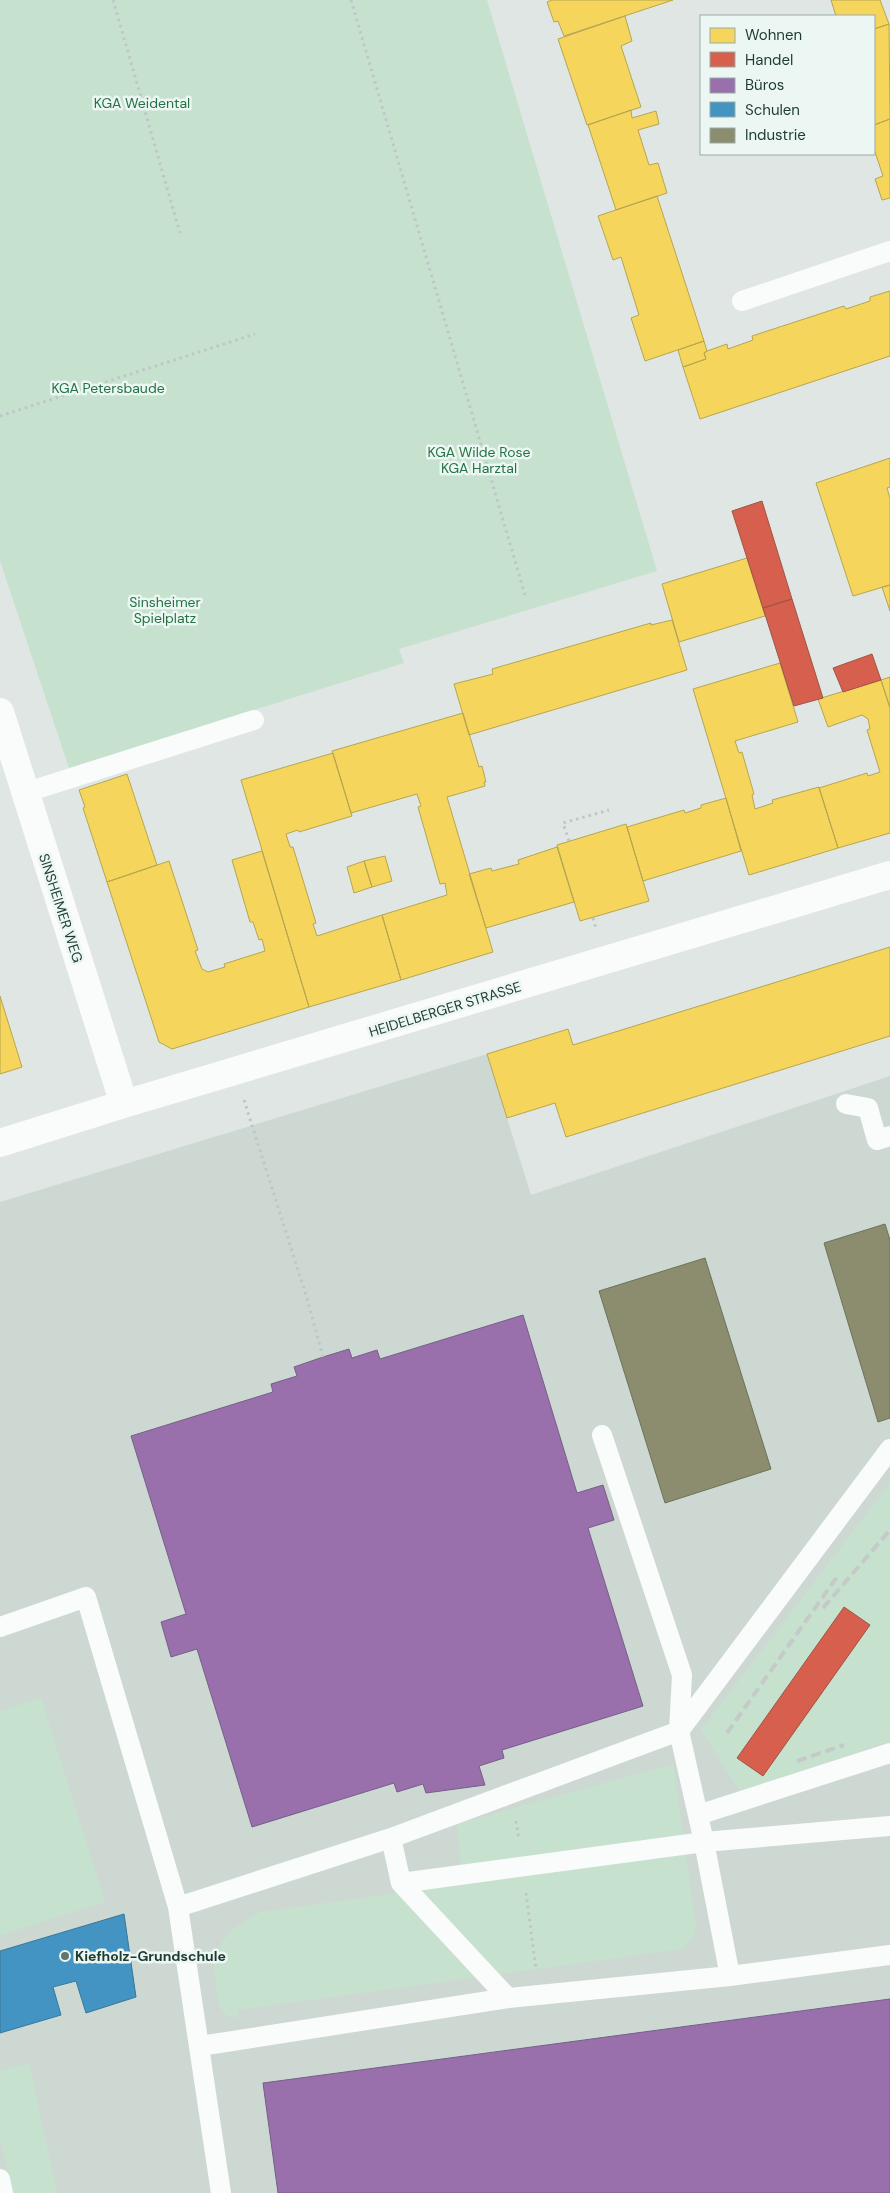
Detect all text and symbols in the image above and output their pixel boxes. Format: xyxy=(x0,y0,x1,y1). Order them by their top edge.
legend xyxy=(700,15,875,155)
text: Wohnen xyxy=(745,25,802,45)
text: Handel xyxy=(745,50,793,70)
text: Büros xyxy=(745,75,784,95)
park label: KGA Weidental xyxy=(94,94,190,112)
text: Schulen xyxy=(745,100,800,120)
text: Industrie xyxy=(745,125,806,145)
park label: KGA Petersbaude xyxy=(51,379,165,397)
park label: KGA Wilde Rose KGA Harztal xyxy=(428,443,530,477)
park label: Sinsheimer Spielplatz xyxy=(129,593,201,627)
street label: SINSHEIMER WEG xyxy=(35,851,87,965)
street label: HEIDELBERGER STRASSE xyxy=(367,977,523,1041)
place label: Kiefholz-Grundschule xyxy=(75,1947,226,1965)
marker: Kiefholz-Grundschule xyxy=(59,1950,71,1962)

